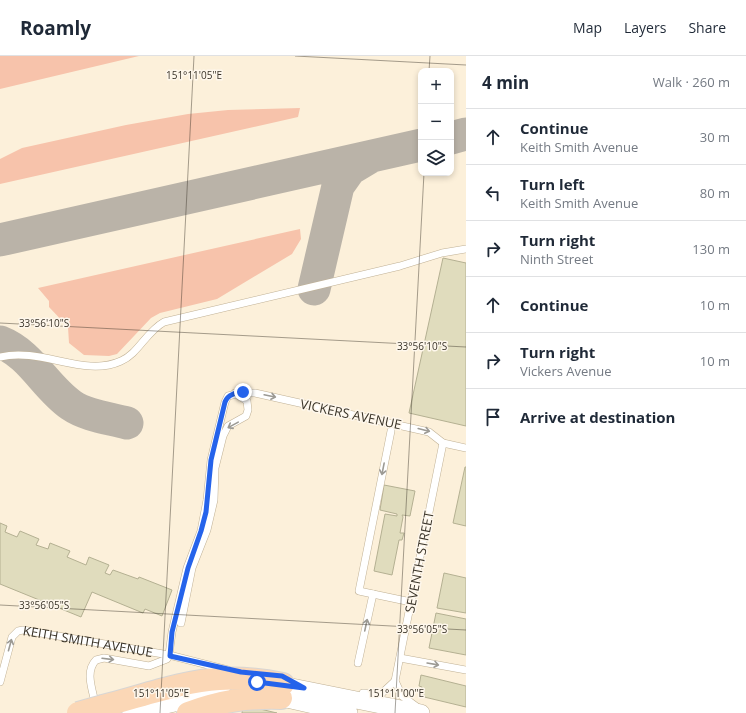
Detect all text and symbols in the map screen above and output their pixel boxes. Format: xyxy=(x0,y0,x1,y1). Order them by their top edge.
text: Roamly xyxy=(20,15,91,41)
text: Map xyxy=(573,18,602,37)
text: Layers xyxy=(624,18,666,37)
text: Share xyxy=(688,18,726,37)
text: 151°11'05"E xyxy=(166,68,222,82)
map controls xyxy=(418,68,454,176)
button: + xyxy=(418,68,454,104)
text: 4 min xyxy=(482,71,529,94)
text: Walk · 260 m xyxy=(653,73,730,91)
button: − xyxy=(418,104,454,140)
text: Continue xyxy=(520,118,588,138)
icon: ahead xyxy=(482,126,504,148)
text: 30 m xyxy=(700,128,730,146)
text: Keith Smith Avenue xyxy=(520,138,638,156)
button: layers xyxy=(418,140,454,176)
text: Turn left xyxy=(520,174,585,194)
icon: left xyxy=(482,182,504,204)
text: 80 m xyxy=(700,184,730,202)
text: Keith Smith Avenue xyxy=(520,194,638,212)
text: Turn right xyxy=(520,230,595,250)
icon: right xyxy=(482,238,504,260)
text: 130 m xyxy=(692,240,730,258)
text: Ninth Street xyxy=(520,250,593,268)
icon: ahead xyxy=(482,294,504,316)
text: Continue xyxy=(520,295,588,315)
text: 10 m xyxy=(700,296,730,314)
text: 33°56'10"S xyxy=(19,316,69,330)
text: 33°56'10"S xyxy=(397,339,447,353)
text: Turn right xyxy=(520,342,595,362)
icon: right xyxy=(482,350,504,372)
text: 10 m xyxy=(700,352,730,370)
text: Vickers Avenue xyxy=(520,362,612,380)
route end xyxy=(234,383,252,401)
one-way arrow xyxy=(263,393,276,401)
street label: VICKERS AVENUE xyxy=(299,394,403,434)
icon: arrive xyxy=(482,406,504,428)
text: Arrive at destination xyxy=(520,407,675,427)
one-way arrow xyxy=(227,421,239,429)
one-way arrow xyxy=(417,427,430,435)
one-way arrow xyxy=(379,462,387,475)
street label: SEVENTH STREET xyxy=(400,509,438,614)
text: 33°56'05"S xyxy=(19,598,69,612)
one-way arrow xyxy=(363,619,371,632)
street label: KEITH SMITH AVENUE xyxy=(22,621,154,661)
text: 33°56'05"S xyxy=(397,622,447,636)
one-way arrow xyxy=(7,638,14,651)
one-way arrow xyxy=(101,655,114,663)
one-way arrow xyxy=(426,661,439,669)
route start xyxy=(248,673,266,691)
text: 151°11'05"E xyxy=(133,686,189,700)
text: 151°11'00"E xyxy=(368,686,424,700)

